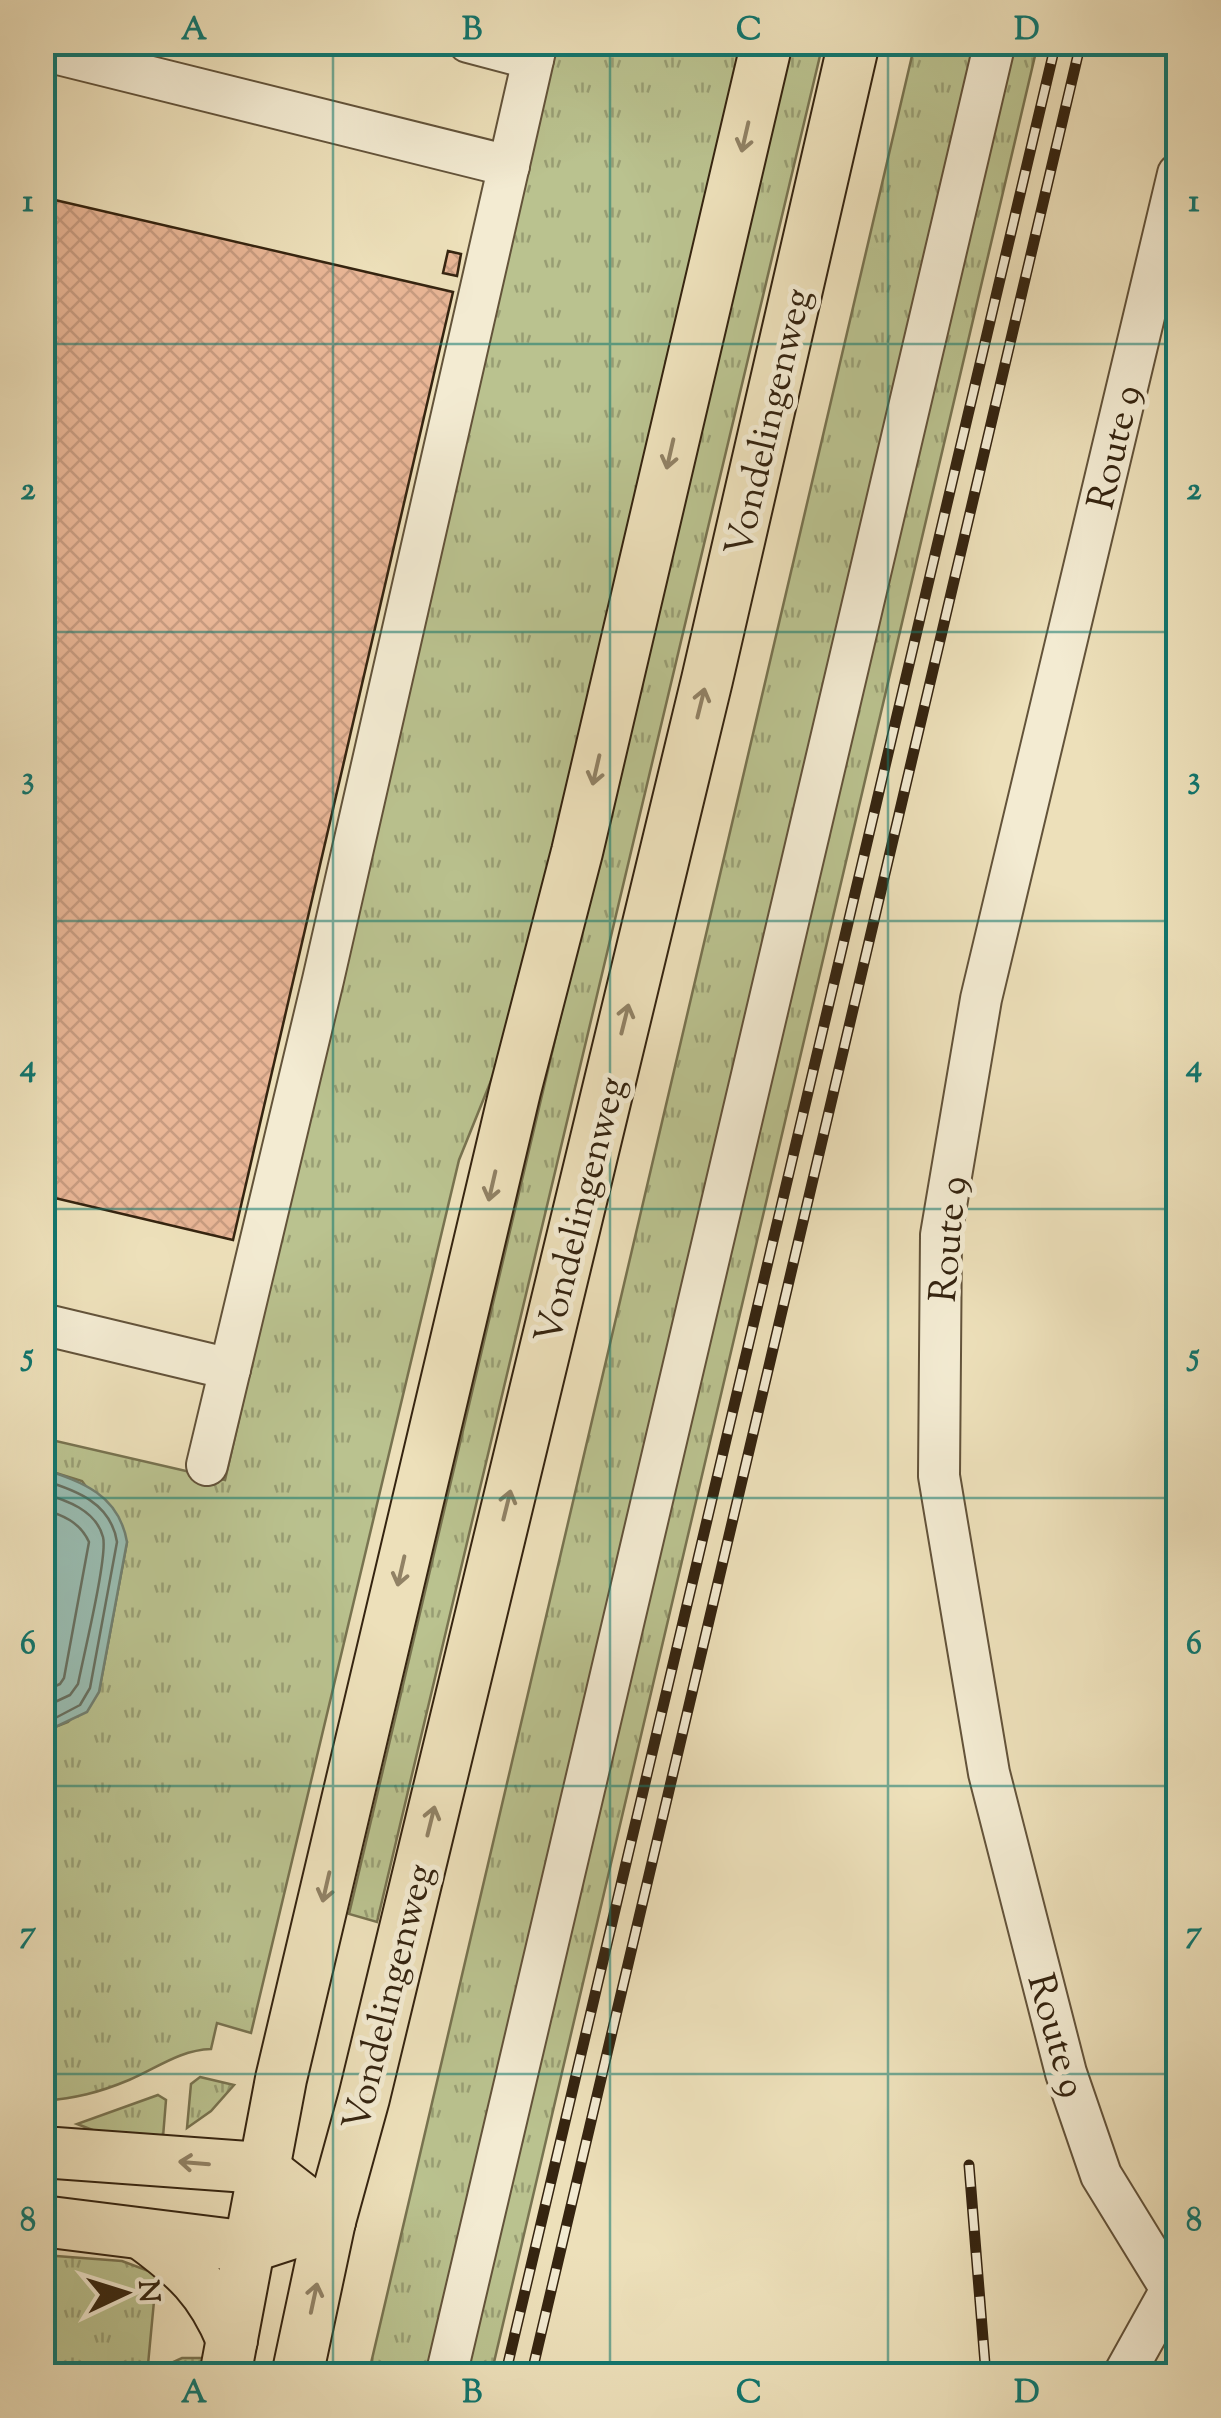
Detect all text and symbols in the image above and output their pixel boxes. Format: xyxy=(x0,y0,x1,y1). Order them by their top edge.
text: A xyxy=(181,8,207,54)
text: B xyxy=(462,8,482,54)
text: C xyxy=(736,8,762,54)
text: D xyxy=(1014,8,1040,54)
one-way arrow xyxy=(735,120,753,152)
text: 1 xyxy=(23,180,34,226)
text: 1 xyxy=(1189,180,1200,226)
street label: Vondelingenweg xyxy=(714,284,828,562)
street label: Route 9 xyxy=(1076,380,1157,515)
one-way arrow xyxy=(660,437,678,469)
text: 2 xyxy=(21,468,36,514)
text: 2 xyxy=(1187,468,1202,514)
one-way arrow xyxy=(693,688,712,719)
one-way arrow xyxy=(586,753,604,785)
text: 3 xyxy=(22,757,34,803)
text: 3 xyxy=(1188,757,1200,803)
one-way arrow xyxy=(617,1004,635,1036)
text: 4 xyxy=(19,1045,36,1091)
text: 4 xyxy=(1185,1045,1202,1091)
street label: Vondelingenweg xyxy=(524,1072,642,1350)
one-way arrow xyxy=(482,1169,500,1201)
street label: Route 9 xyxy=(919,1174,983,1305)
text: 5 xyxy=(20,1334,34,1380)
text: 5 xyxy=(1186,1334,1200,1380)
one-way arrow xyxy=(499,1490,517,1522)
one-way arrow xyxy=(391,1554,409,1586)
text: 6 xyxy=(20,1622,36,1668)
text: 6 xyxy=(1186,1622,1202,1668)
one-way arrow xyxy=(423,1806,441,1838)
street label: Vondelingenweg xyxy=(332,1859,450,2137)
one-way arrow xyxy=(316,1870,334,1902)
text: 7 xyxy=(20,1911,36,1957)
text: 7 xyxy=(1186,1911,1202,1957)
street label: Route 9 xyxy=(1011,1968,1097,2104)
one-way arrow xyxy=(179,2153,211,2172)
text: 8 xyxy=(20,2199,36,2245)
text: 8 xyxy=(1186,2199,1202,2245)
north arrow xyxy=(75,2243,175,2343)
text: N xyxy=(126,2279,168,2304)
one-way arrow xyxy=(305,2283,324,2315)
text: A xyxy=(181,2371,207,2417)
text: B xyxy=(462,2371,482,2417)
text: C xyxy=(736,2371,762,2417)
text: D xyxy=(1014,2371,1040,2417)

